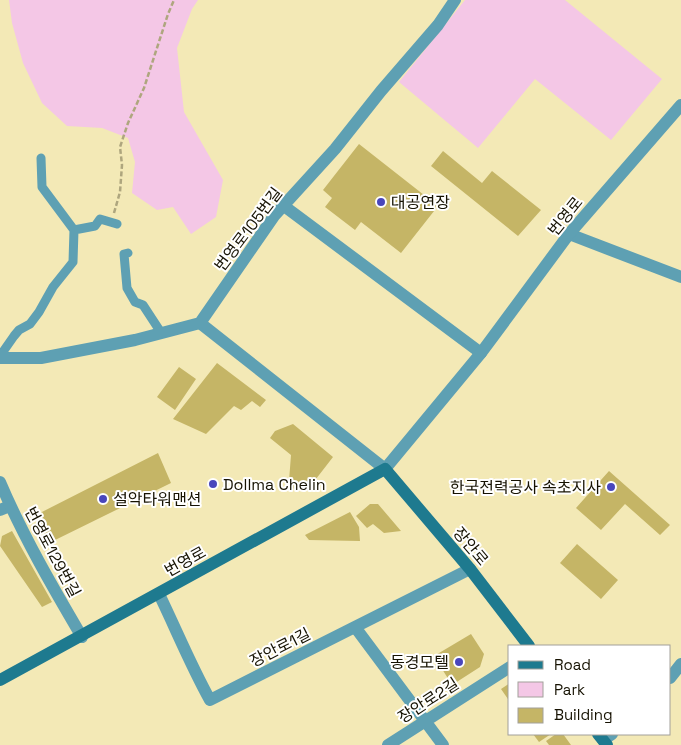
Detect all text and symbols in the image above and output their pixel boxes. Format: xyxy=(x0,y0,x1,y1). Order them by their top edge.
street label: 번영로105번길 xyxy=(210,183,287,276)
place label: 대공연장 xyxy=(391,192,450,213)
street label: 번영로 xyxy=(543,192,588,240)
marker: 대공연장 xyxy=(375,196,387,208)
place label: Dollma Chelin xyxy=(223,474,326,495)
place label: 한국전력공사 속초지사 xyxy=(450,477,601,498)
marker: Dollma Chelin xyxy=(207,478,219,490)
marker: 한국전력공사 속초지사 xyxy=(605,481,617,493)
place label: 설악타워맨션 xyxy=(113,489,201,510)
marker: 설악타워맨션 xyxy=(97,493,109,505)
street label: 번영로129번길 xyxy=(20,503,85,601)
street label: 장안로 xyxy=(448,523,493,570)
street label: 번영로 xyxy=(161,541,210,581)
street label: 장안로1길 xyxy=(246,623,314,672)
legend xyxy=(508,645,671,735)
place label: 동경모텔 xyxy=(390,652,449,673)
text: Road xyxy=(554,655,591,674)
marker: 동경모텔 xyxy=(453,656,465,668)
street label: 장안로2길 xyxy=(394,673,463,728)
text: Park xyxy=(554,680,585,699)
text: Building xyxy=(554,705,613,724)

